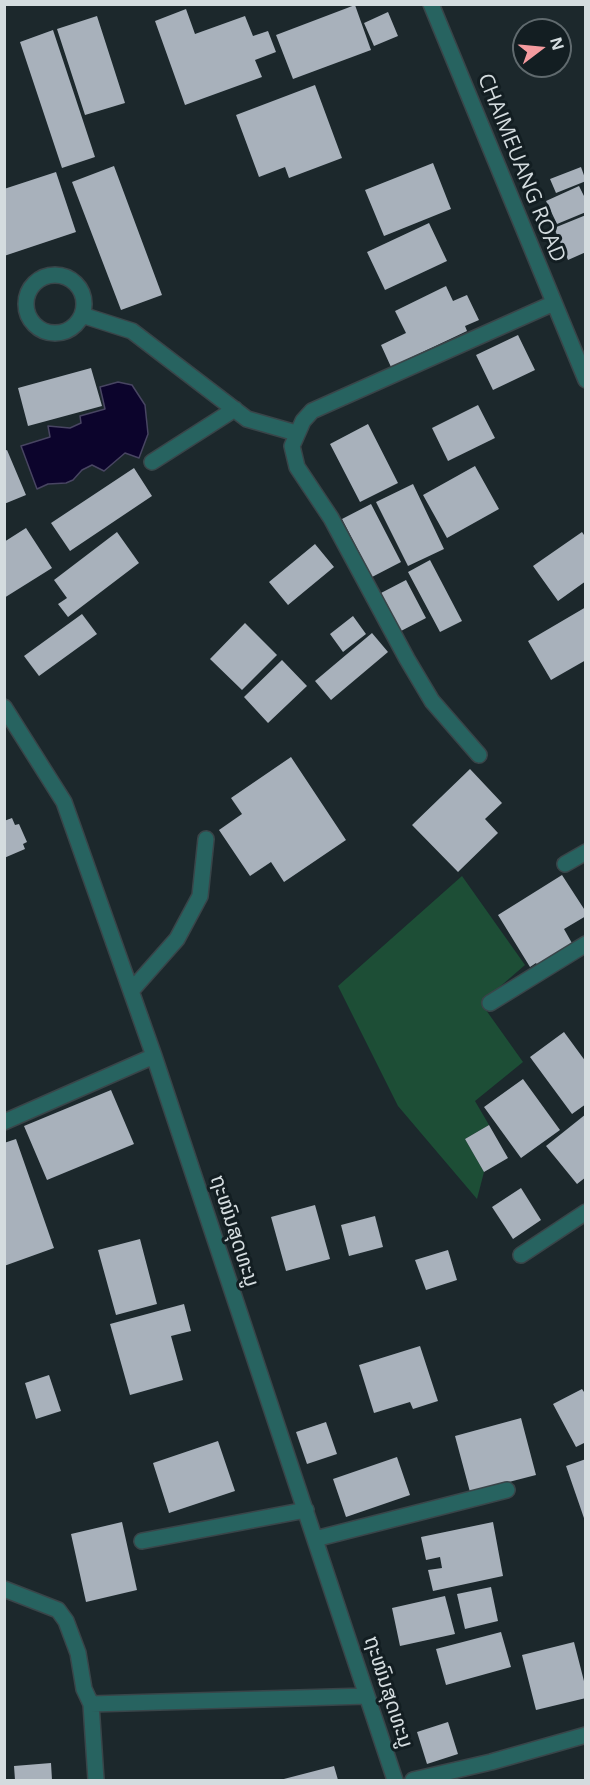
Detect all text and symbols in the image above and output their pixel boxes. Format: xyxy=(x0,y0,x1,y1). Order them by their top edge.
north arrow xyxy=(512,18,572,78)
text: N xyxy=(545,34,570,53)
street label: CHAIMEUANG ROAD xyxy=(472,70,570,266)
street label: ຖະໜົນສຸດທະນູ xyxy=(204,1172,264,1290)
street label: ຖະໜົນສຸດທະນູ xyxy=(358,1633,418,1751)

